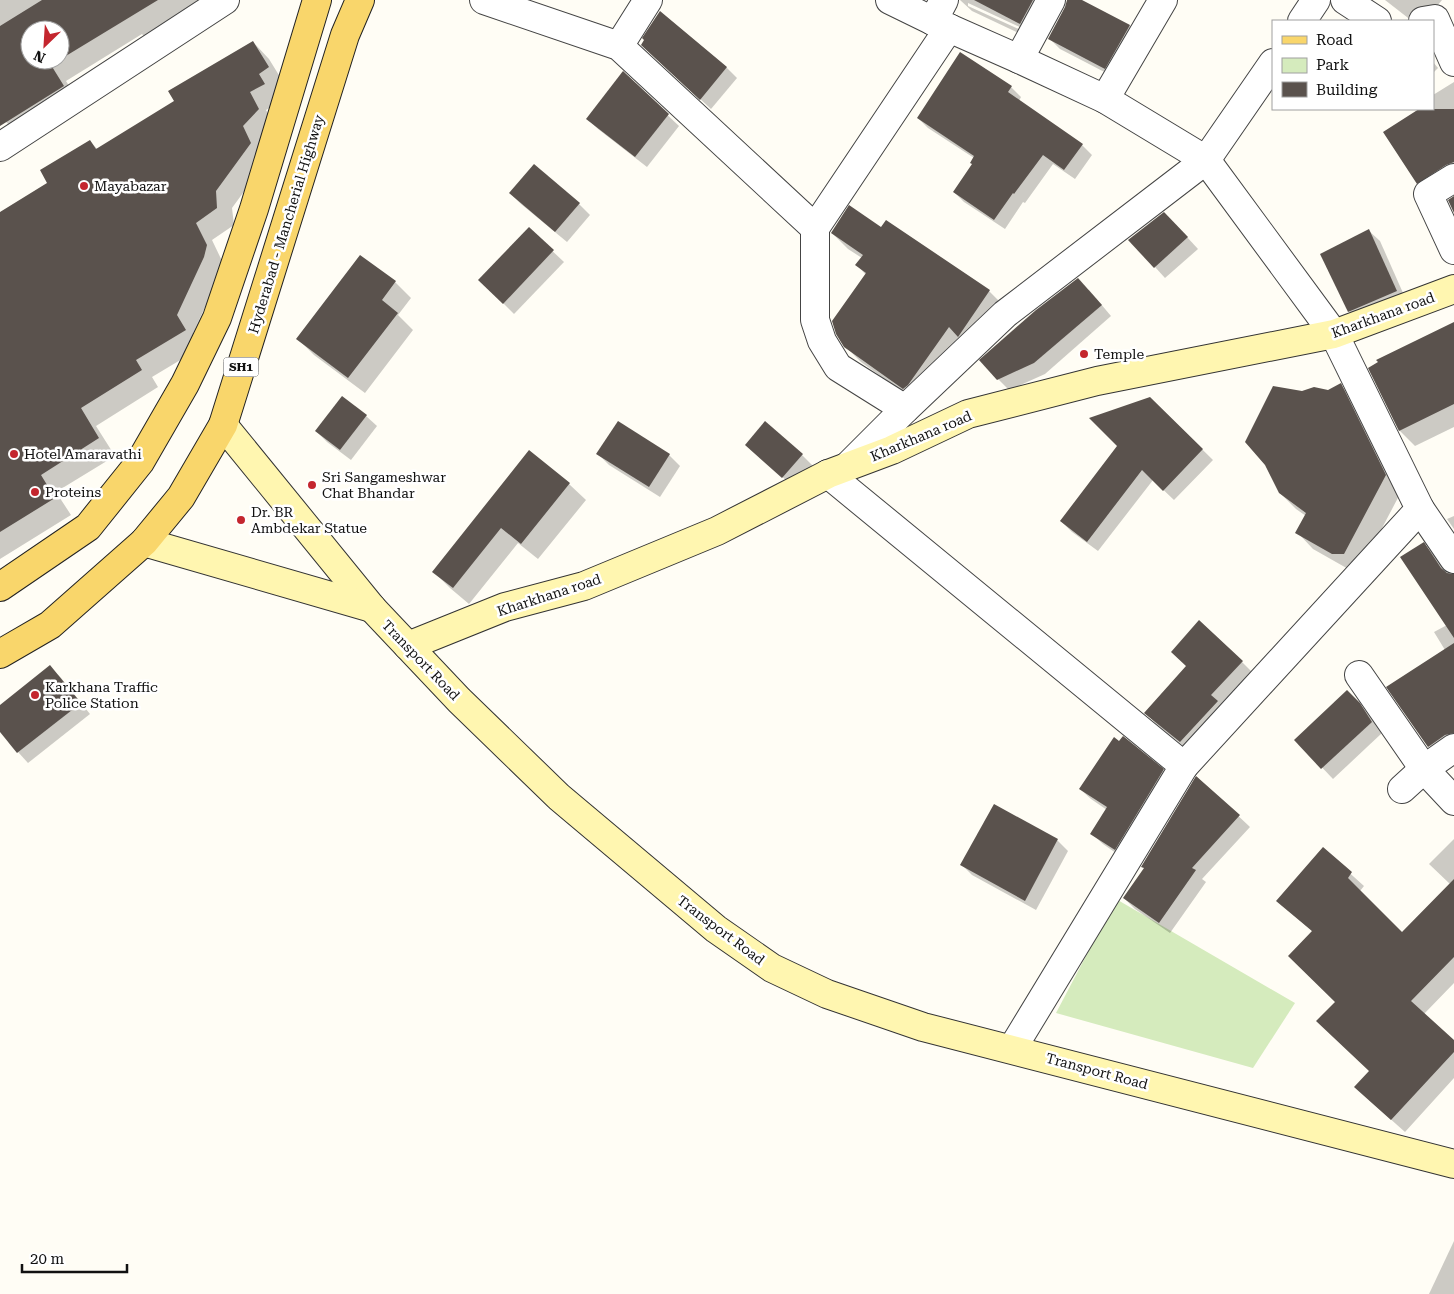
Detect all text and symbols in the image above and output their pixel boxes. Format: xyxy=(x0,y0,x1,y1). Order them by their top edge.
north arrow xyxy=(20,20,70,70)
legend xyxy=(1272,20,1434,110)
text: Road xyxy=(1316,31,1353,49)
text: N xyxy=(31,47,48,66)
text: Park xyxy=(1316,56,1350,74)
text: Building xyxy=(1316,81,1378,99)
street label: Hyderabad - Mancherial Highway xyxy=(245,112,327,335)
place label: Mayabazar xyxy=(94,178,167,194)
marker: Mayabazar xyxy=(78,180,90,192)
street label: Kharkhana road xyxy=(1329,289,1437,341)
place label: Temple xyxy=(1094,346,1144,362)
marker: Temple xyxy=(1078,348,1090,360)
road number: SH1 xyxy=(224,358,258,377)
street label: Kharkhana road xyxy=(868,407,974,465)
place label: Hotel Amaravathi xyxy=(24,446,142,462)
marker: Hotel Amaravathi xyxy=(8,448,20,460)
place label: Sri Sangameshwar Chat Bhandar xyxy=(322,469,446,501)
marker: Sri Sangameshwar Chat Bhandar xyxy=(306,479,318,491)
place label: Proteins xyxy=(45,484,102,500)
marker: Proteins xyxy=(29,486,41,498)
place label: Dr. BR Ambdekar Statue xyxy=(251,504,367,536)
marker: Dr. BR Ambdekar Statue xyxy=(235,514,247,526)
street label: Kharkhana road xyxy=(495,571,603,619)
street label: Transport Road xyxy=(379,617,463,703)
place label: Karkhana Traffic Police Station xyxy=(45,679,158,711)
marker: Karkhana Traffic Police Station xyxy=(29,689,41,701)
street label: Transport Road xyxy=(674,892,768,968)
street label: Transport Road xyxy=(1044,1050,1150,1092)
scale bar xyxy=(22,1242,128,1274)
text: 20 m xyxy=(30,1250,65,1268)

